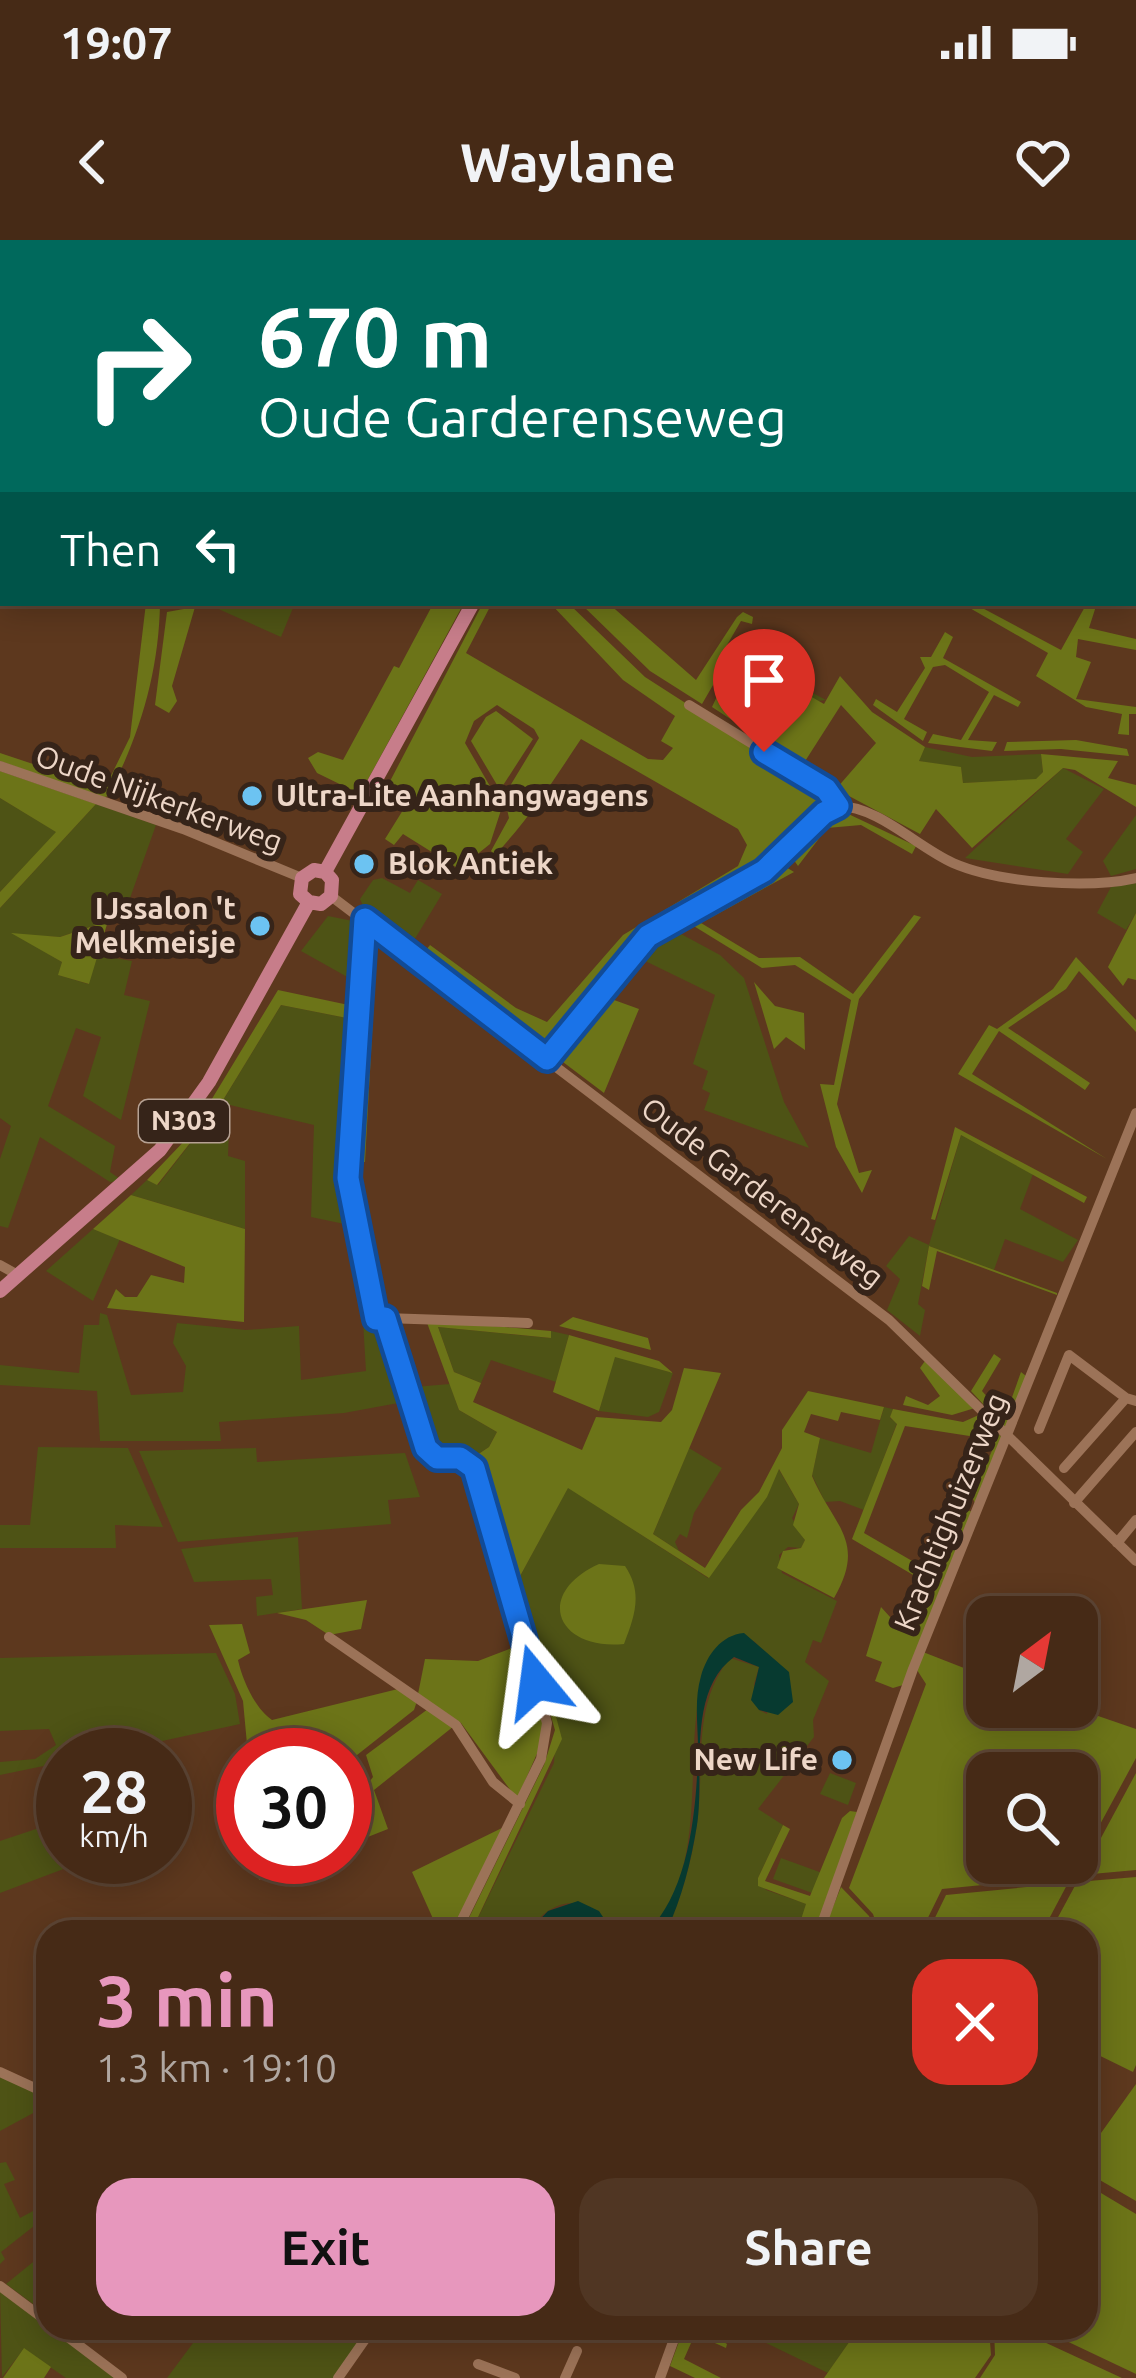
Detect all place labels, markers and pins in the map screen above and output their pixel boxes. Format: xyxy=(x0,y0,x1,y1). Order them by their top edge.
pin xyxy=(713,629,815,752)
place label: Ultra-Lite Aanhangwagens xyxy=(276,778,649,812)
marker: Ultra-Lite Aanhangwagens xyxy=(239,783,265,809)
place label: Blok Antiek xyxy=(388,846,553,880)
marker: Blok Antiek xyxy=(351,851,377,877)
place label: IJssalon 't Melkmeisje xyxy=(75,891,236,959)
marker: IJssalon 't Melkmeisje xyxy=(247,913,273,939)
place label: New Life xyxy=(693,1742,818,1776)
marker: New Life xyxy=(829,1747,855,1773)

